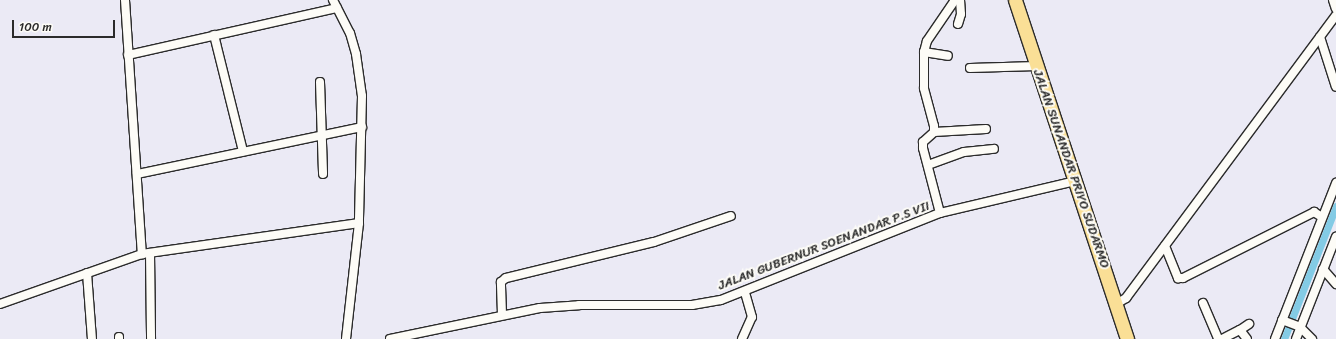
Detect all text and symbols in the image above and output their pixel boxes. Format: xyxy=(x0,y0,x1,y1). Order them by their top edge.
scale bar xyxy=(14,12,117,38)
text: 100 m xyxy=(19,16,52,38)
street label: JALAN SUNANDAR PRIYO SUDARMO xyxy=(1029,66,1113,272)
street label: JALAN GUBERNUR SOENANDAR P.S VII xyxy=(715,198,933,294)

